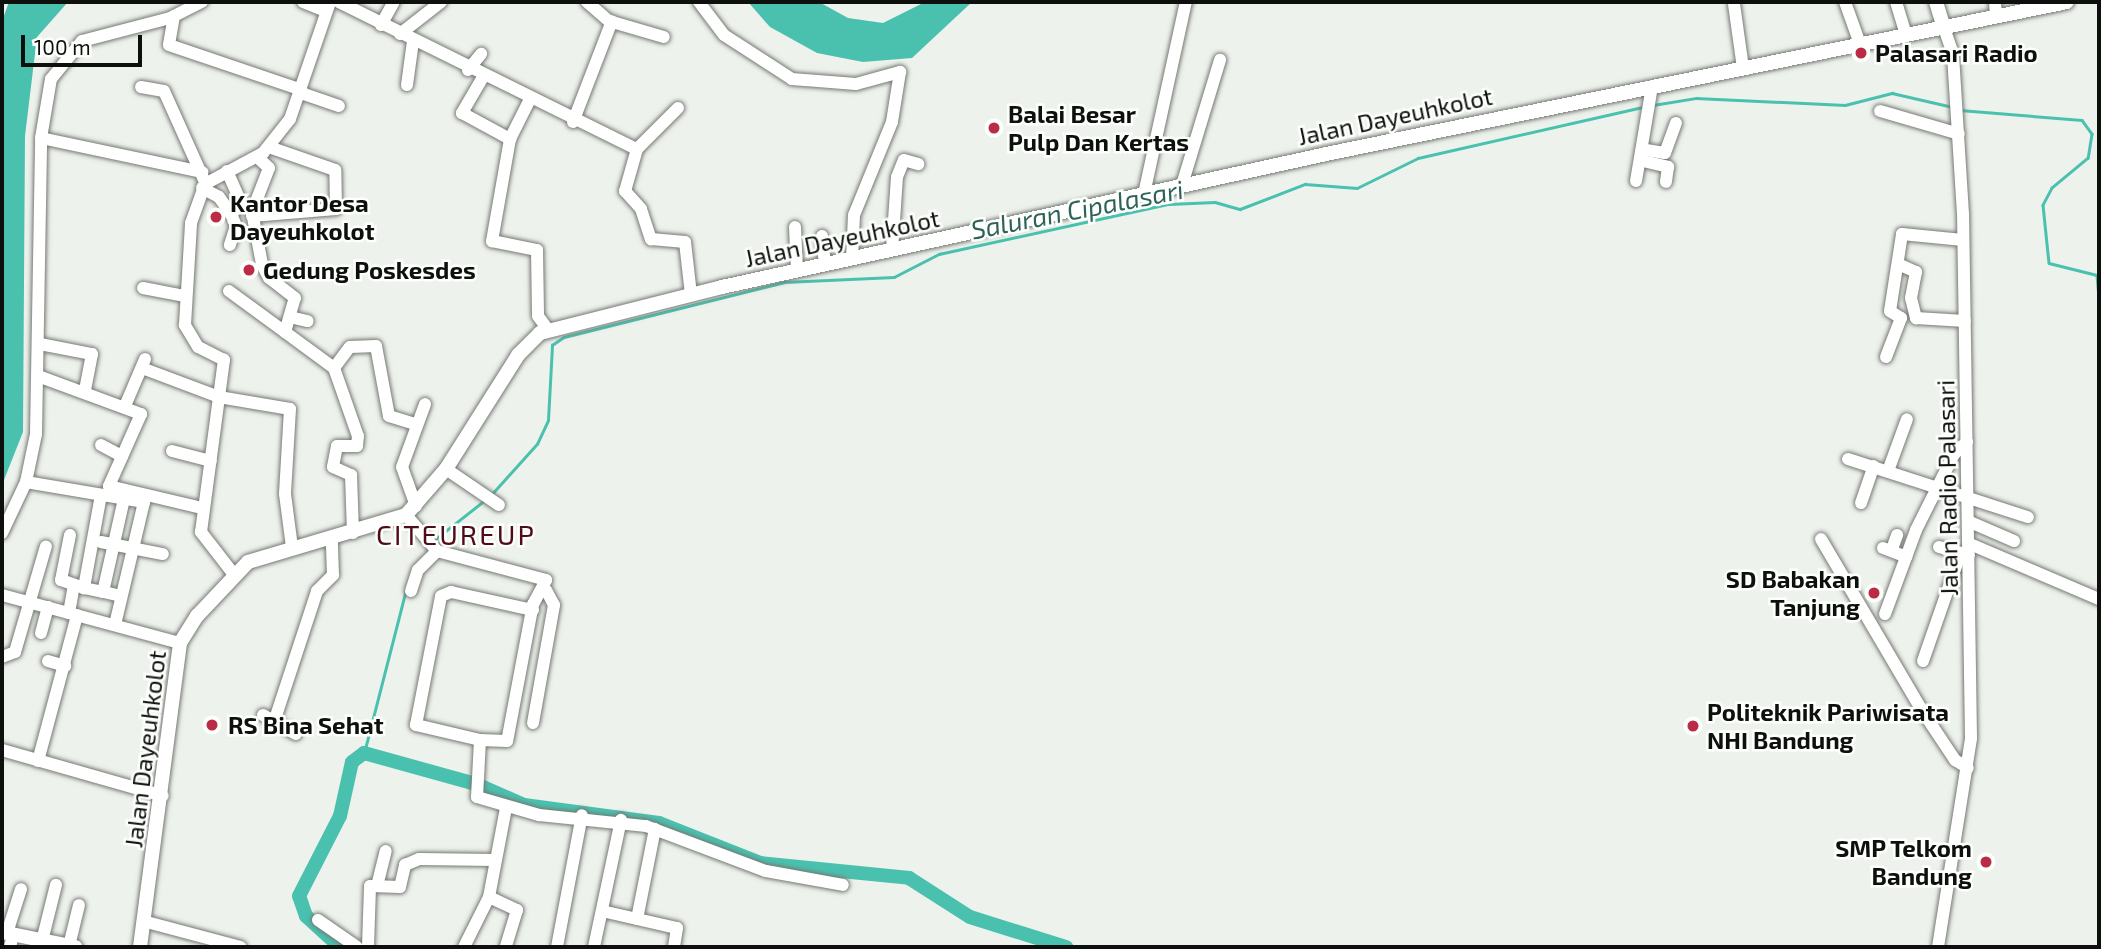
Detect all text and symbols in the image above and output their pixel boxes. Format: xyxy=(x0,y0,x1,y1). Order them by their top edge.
scale bar xyxy=(24,21,145,65)
text: 100 m xyxy=(34,34,91,59)
place label: Palasari Radio xyxy=(1875,39,2038,67)
marker: Palasari Radio xyxy=(1853,45,1869,61)
street label: Jalan Dayeuhkolot xyxy=(1295,81,1495,151)
place label: Balai Besar Pulp Dan Kertas xyxy=(1008,100,1189,156)
marker: Balai Besar Pulp Dan Kertas xyxy=(986,120,1002,136)
water label: Saluran Cipalasari xyxy=(968,173,1186,245)
place label: Kantor Desa Dayeuhkolot xyxy=(230,189,374,245)
street label: Jalan Dayeuhkolot xyxy=(742,203,942,273)
marker: Kantor Desa Dayeuhkolot xyxy=(208,209,224,225)
place label: Gedung Poskesdes xyxy=(263,256,476,284)
marker: Gedung Poskesdes xyxy=(241,262,257,278)
street label: Jalan Radio Palasari xyxy=(1931,380,1963,596)
district label: CITEUREUP xyxy=(377,517,535,551)
place label: SD Babakan Tanjung xyxy=(1726,565,1860,621)
marker: SD Babakan Tanjung xyxy=(1866,585,1882,601)
street label: Jalan Dayeuhkolot xyxy=(119,649,171,849)
place label: Politeknik Pariwisata NHI Bandung xyxy=(1707,698,1949,754)
place label: RS Bina Sehat xyxy=(228,711,384,739)
marker: RS Bina Sehat xyxy=(202,715,222,735)
marker: Politeknik Pariwisata NHI Bandung xyxy=(1685,718,1701,734)
place label: SMP Telkom Bandung xyxy=(1834,834,1972,890)
marker: SMP Telkom Bandung xyxy=(1978,854,1994,870)

